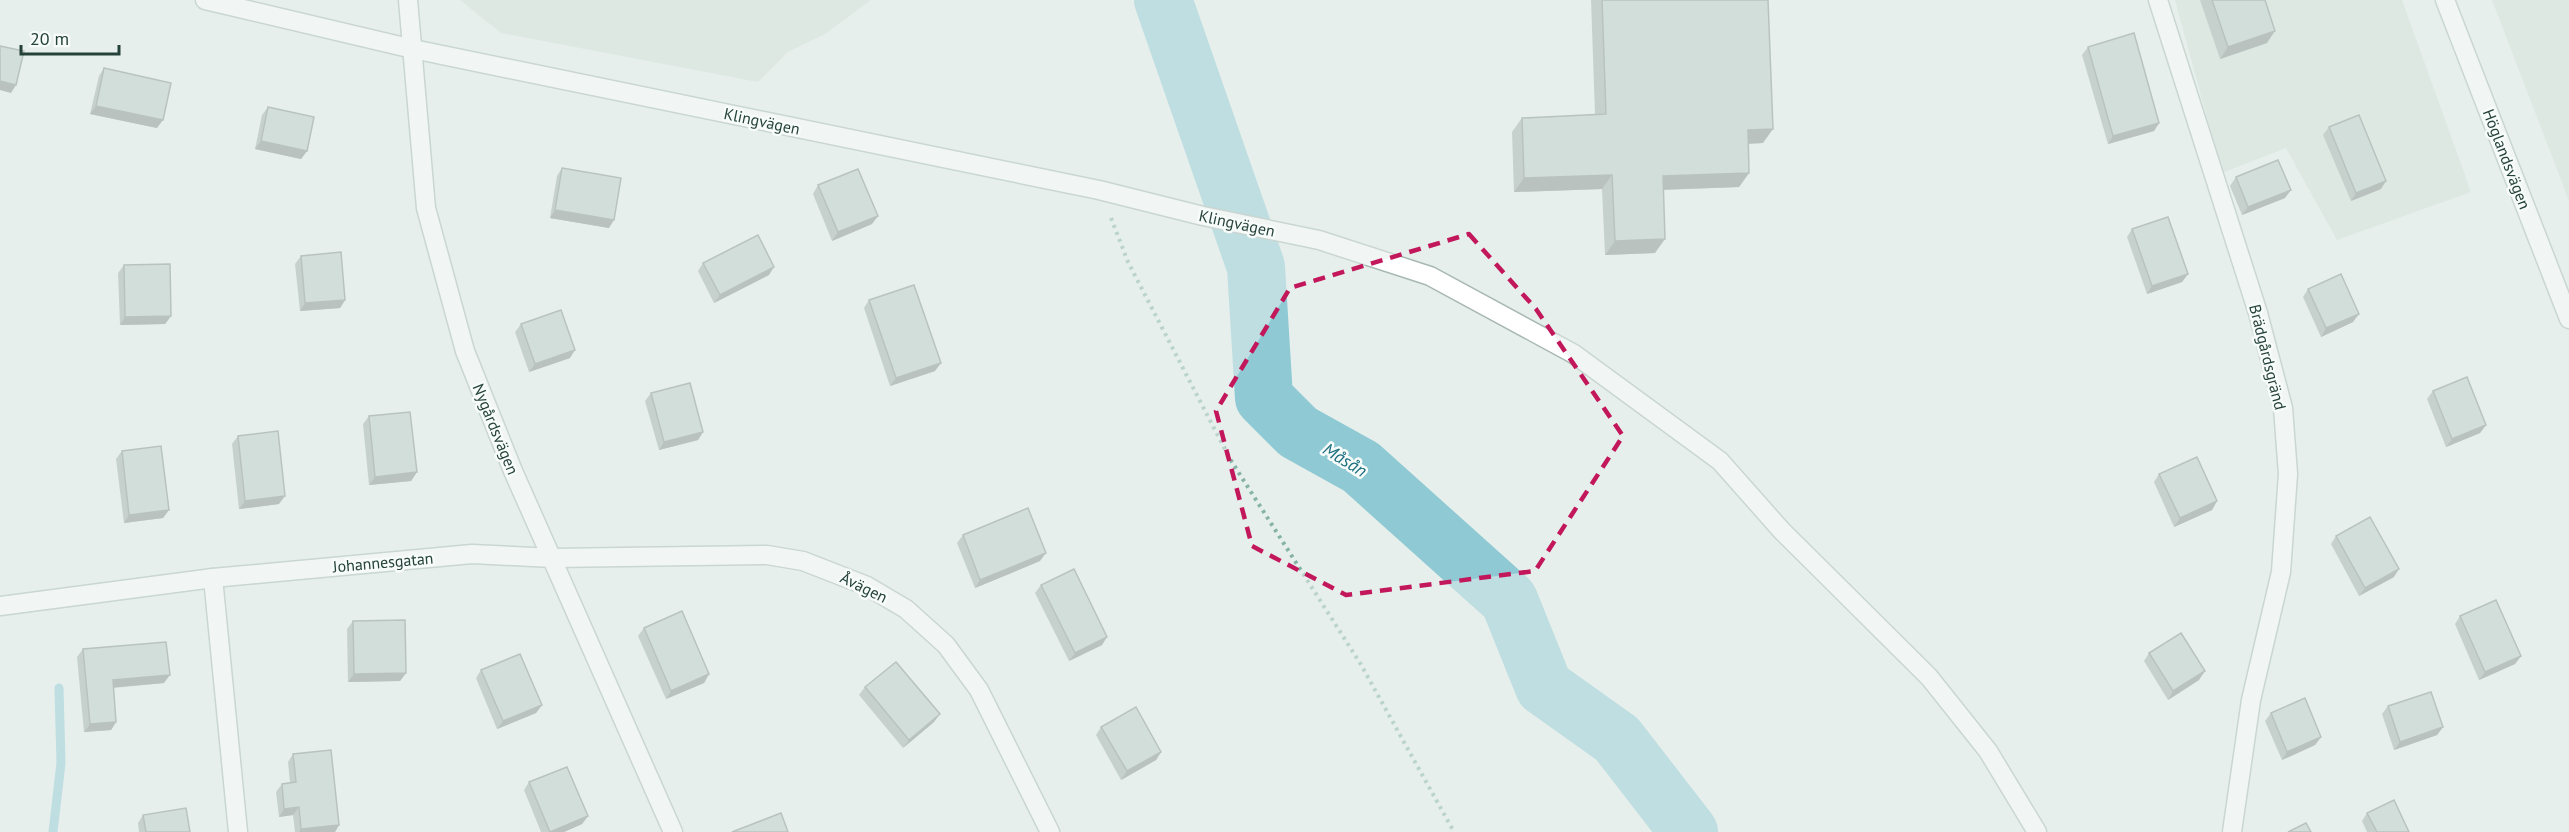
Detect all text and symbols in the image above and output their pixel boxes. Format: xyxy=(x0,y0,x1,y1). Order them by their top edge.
scale bar xyxy=(21,18,118,56)
text: 20 m xyxy=(30,27,69,50)
street label: Klingvägen xyxy=(722,103,802,139)
street label: Höglandsvägen xyxy=(2479,106,2535,212)
street label: Klingvägen xyxy=(1197,205,1277,241)
street label: Brädgårdsgränd xyxy=(2245,302,2291,412)
street label: Nygårdsvägen xyxy=(469,381,523,477)
water label: Måsån xyxy=(1319,437,1372,482)
street label: Johannesgatan xyxy=(331,548,434,576)
street label: Åvägen xyxy=(837,567,891,607)

